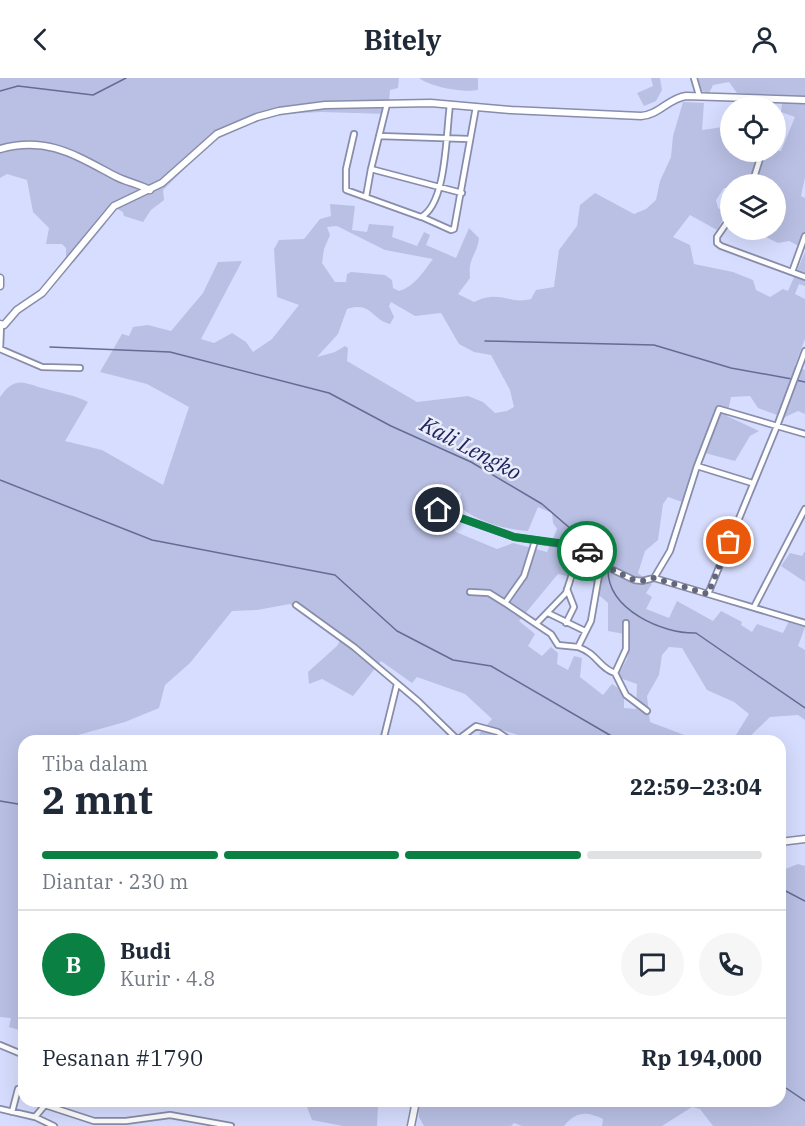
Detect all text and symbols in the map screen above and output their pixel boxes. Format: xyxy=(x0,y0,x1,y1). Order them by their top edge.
text: Bitely xyxy=(364,22,441,57)
icon: back xyxy=(24,23,57,56)
icon: person xyxy=(748,23,781,56)
map controls xyxy=(720,96,786,240)
button: locate xyxy=(720,96,786,162)
button: layers xyxy=(720,174,786,240)
water label: Kali Lengko xyxy=(415,408,527,486)
pin xyxy=(412,484,463,535)
icon: home xyxy=(421,493,454,526)
pin xyxy=(703,516,754,567)
courier xyxy=(557,521,617,581)
icon: bag xyxy=(712,525,745,558)
icon: car xyxy=(571,535,604,568)
text: Tiba dalam xyxy=(42,750,148,777)
text: 22:59–23:04 xyxy=(630,772,762,801)
text: 2 mnt xyxy=(42,774,153,825)
text: Diantar · 230 m xyxy=(42,868,188,895)
button: chat xyxy=(621,933,684,996)
button: phone xyxy=(699,933,762,996)
text: Budi xyxy=(120,936,171,965)
text: B xyxy=(66,950,81,979)
text: Kurir · 4.8 xyxy=(120,965,215,992)
text: Pesanan #1790 xyxy=(42,1043,203,1072)
text: Rp 194,000 xyxy=(641,1043,762,1072)

